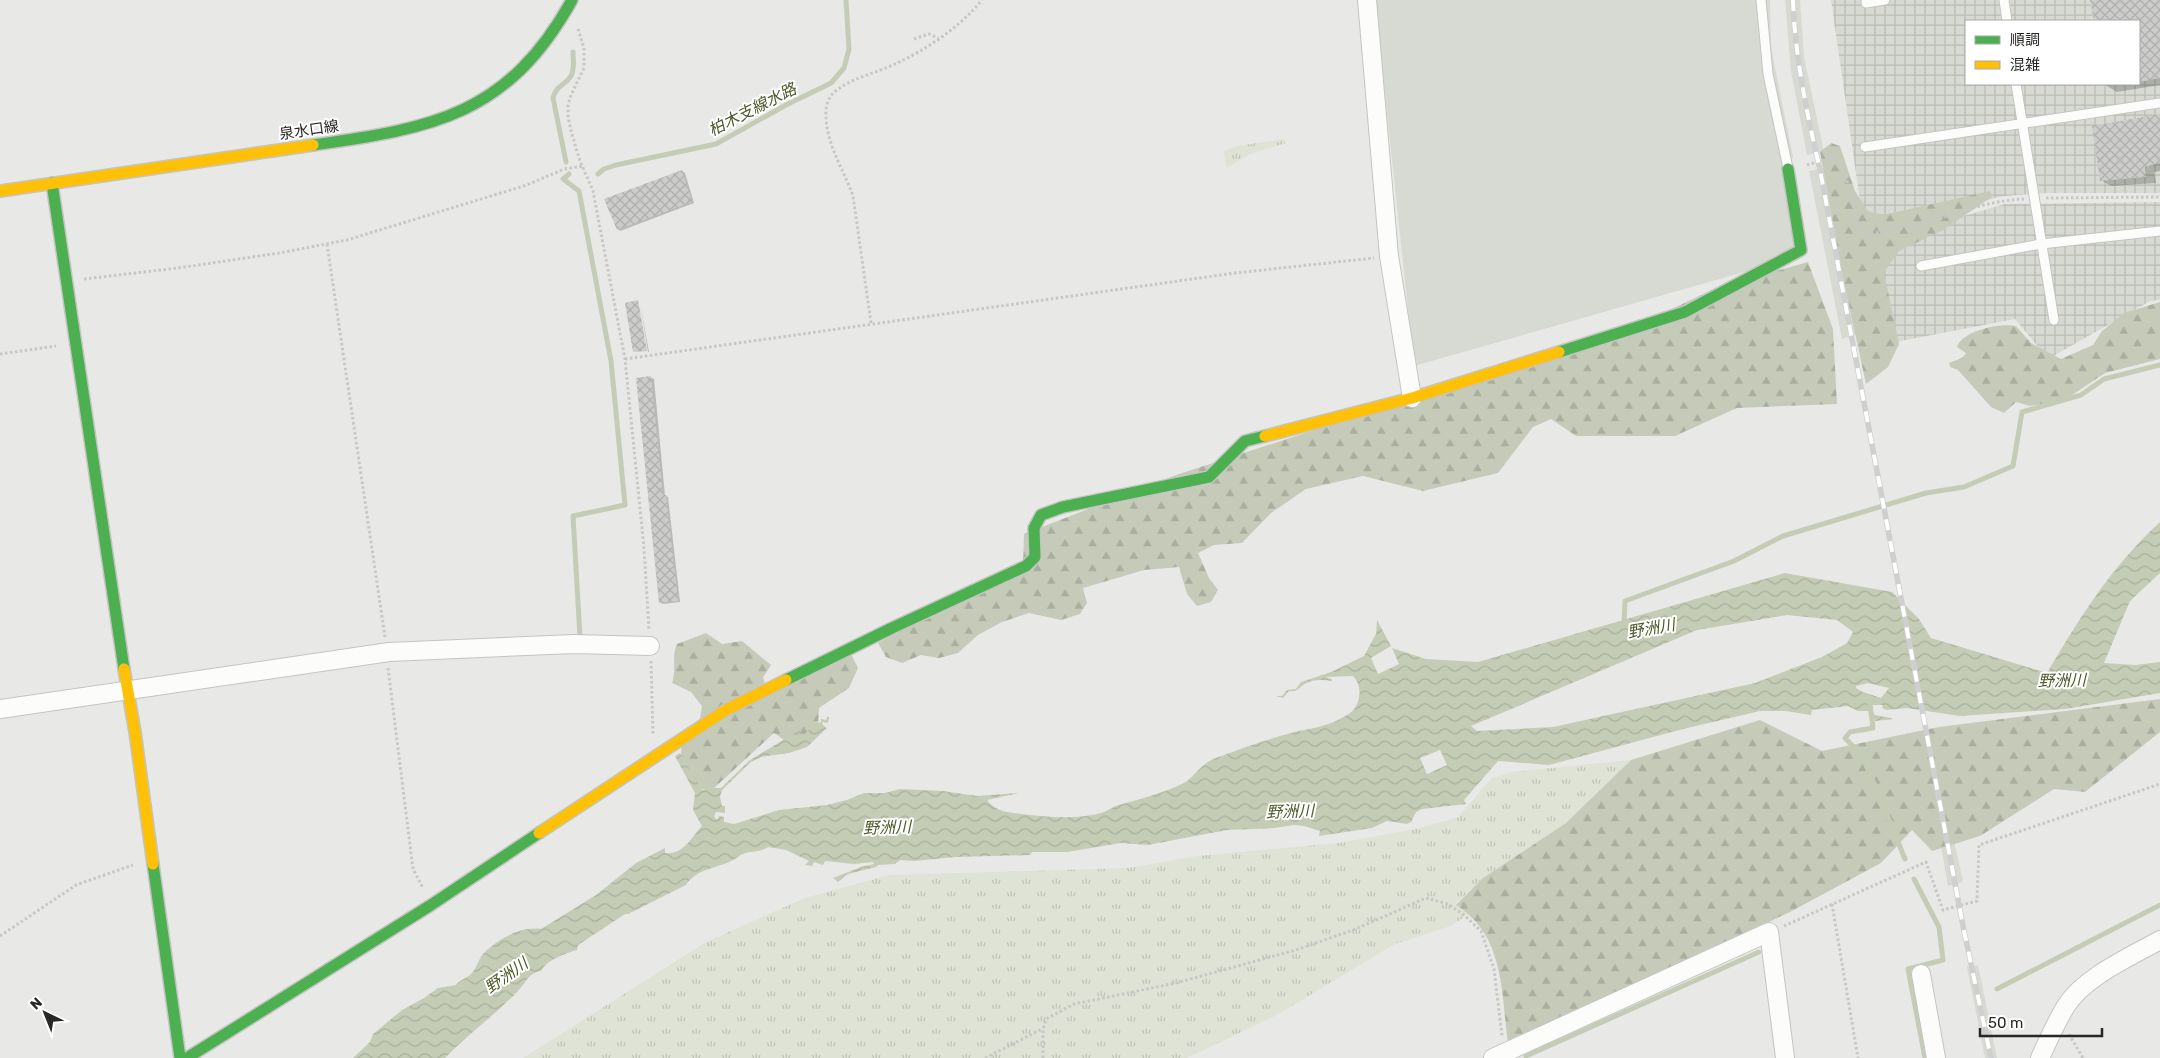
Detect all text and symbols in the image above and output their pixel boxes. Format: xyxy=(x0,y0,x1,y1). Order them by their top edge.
legend xyxy=(1965,20,2140,85)
text: 順調 xyxy=(2010,31,2040,49)
text: 混雑 xyxy=(2010,56,2040,74)
water label: 柏木支線水路 xyxy=(705,78,801,140)
street label: 泉水口線 xyxy=(278,117,340,143)
water label: 野洲川 xyxy=(1626,615,1678,642)
water label: 野洲川 xyxy=(2038,671,2088,690)
water label: 野洲川 xyxy=(1266,801,1316,822)
water label: 野洲川 xyxy=(863,817,913,838)
water label: 野洲川 xyxy=(481,953,533,997)
north arrow xyxy=(20,988,70,1038)
text: N xyxy=(27,994,46,1014)
scale bar xyxy=(1980,1006,2102,1038)
text: 50 m xyxy=(1988,1014,2023,1032)

